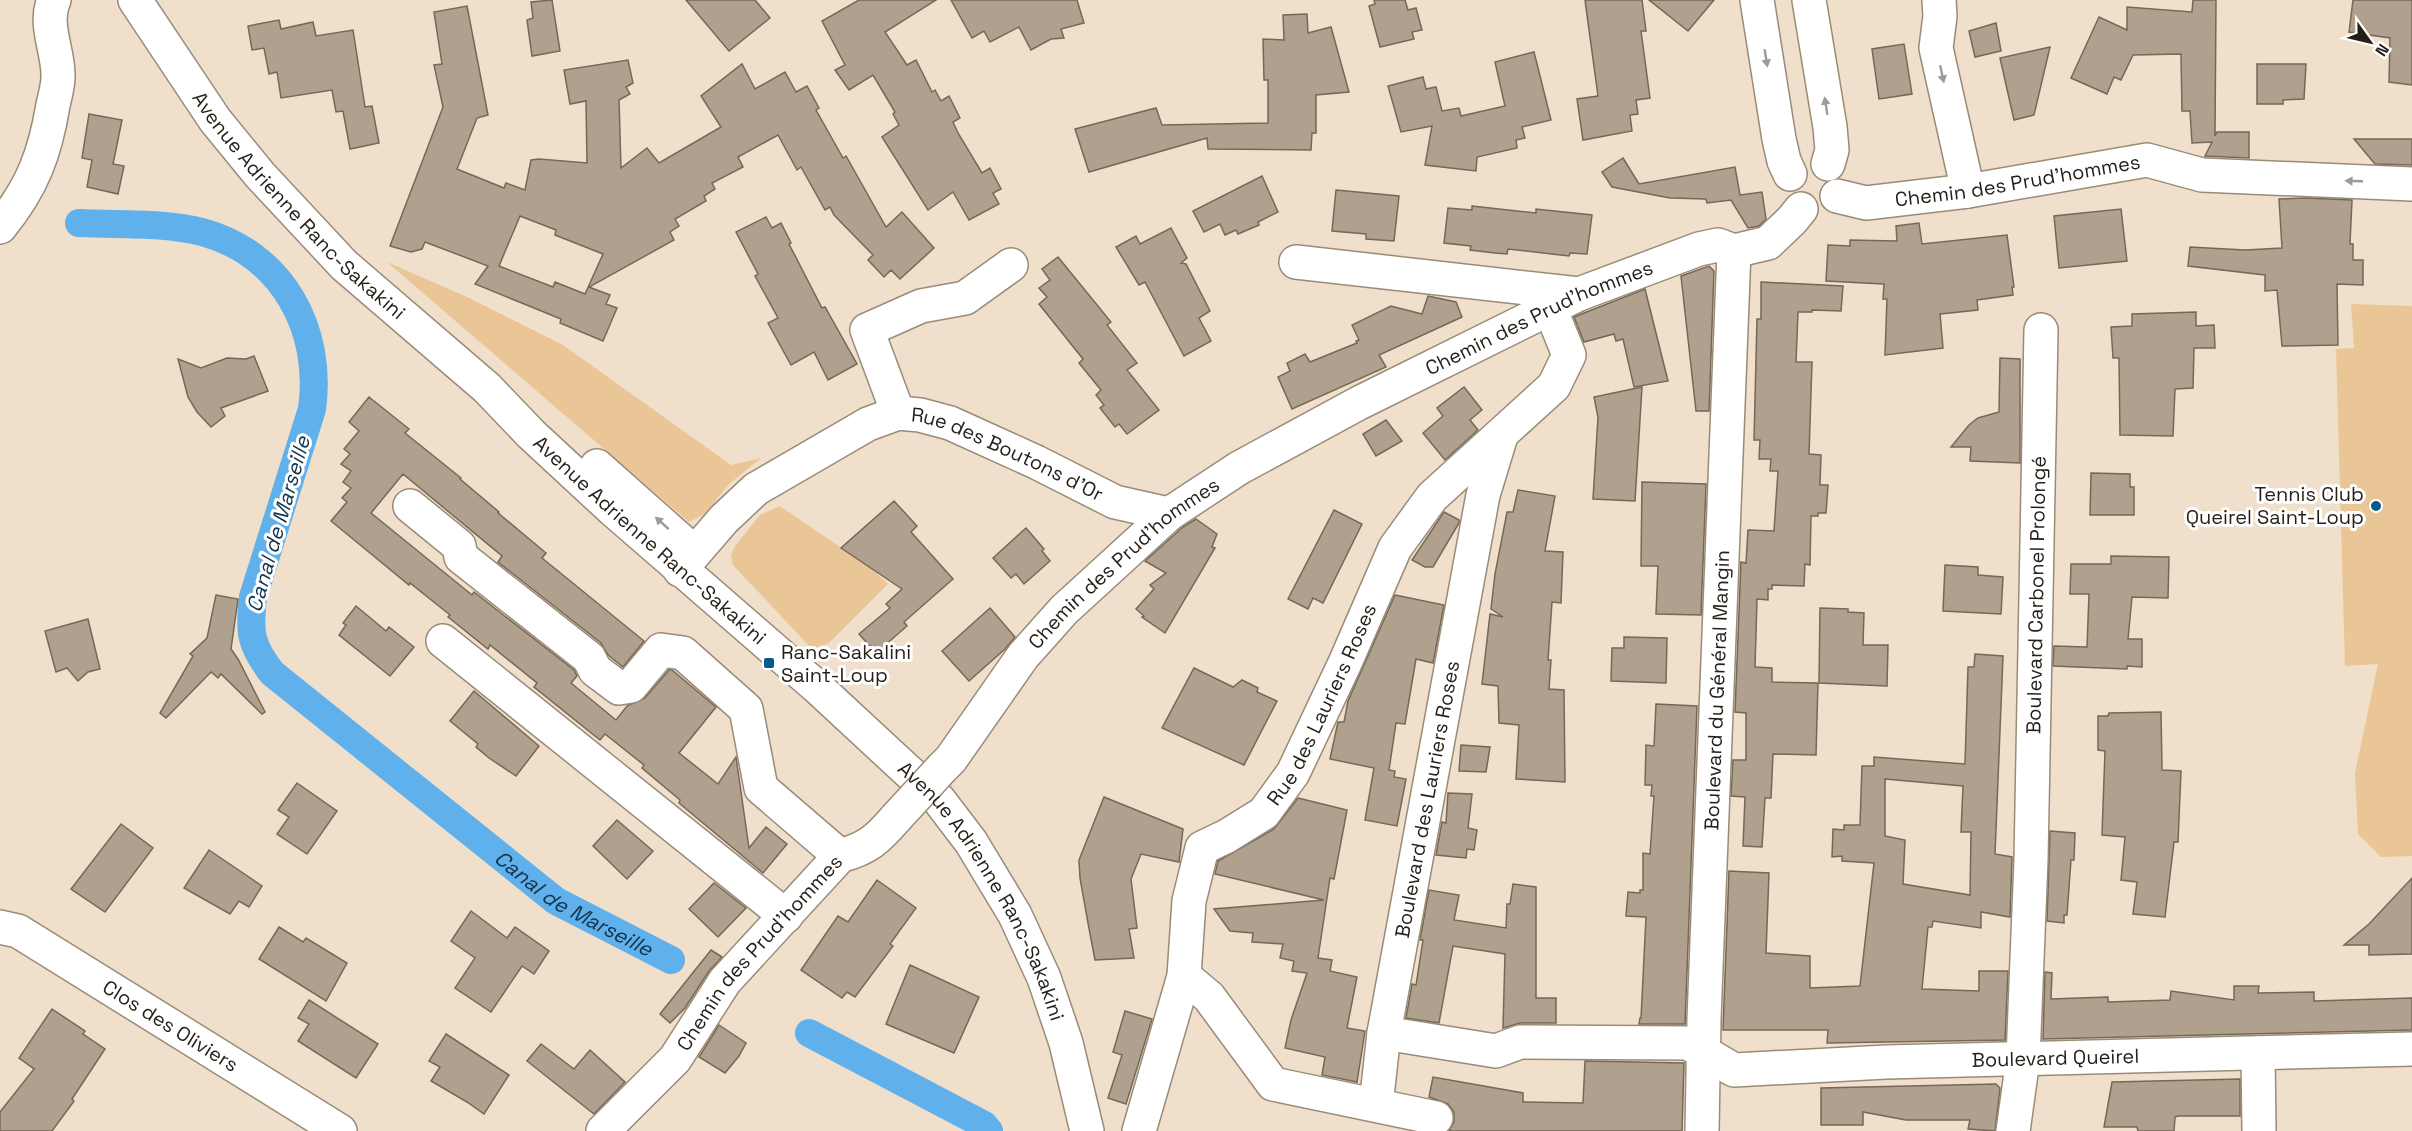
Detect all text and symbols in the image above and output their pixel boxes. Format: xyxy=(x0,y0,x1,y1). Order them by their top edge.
north arrow xyxy=(2340,12,2400,72)
text: N xyxy=(2370,40,2394,60)
one-way arrow xyxy=(1762,48,1771,67)
one-way arrow xyxy=(1938,64,1947,83)
street label: Avenue Adrienne Ranc-Sakakini xyxy=(187,86,411,325)
one-way arrow xyxy=(1822,97,1831,116)
street label: Chemin des Prud'hommes xyxy=(1893,148,2142,213)
one-way arrow xyxy=(2344,176,2363,186)
street label: Chemin des Prud'hommes xyxy=(1421,254,1657,381)
street label: Rue des Boutons d'Or xyxy=(910,401,1108,507)
street label: Avenue Adrienne Ranc-Sakakini xyxy=(528,430,772,650)
water label: Canal de Marseille xyxy=(240,431,316,615)
street label: Boulevard Carbonel Prolongé xyxy=(2020,455,2052,734)
street label: Chemin des Prud'hommes xyxy=(1022,471,1224,655)
place label: Tennis Club Queirel Saint-Loup xyxy=(2186,481,2364,530)
marker: Tennis Club Queirel Saint-Loup xyxy=(2369,499,2383,513)
one-way arrow xyxy=(655,517,669,531)
street label: Boulevard du Général Mangin xyxy=(1698,550,1735,831)
street label: Rue des Lauriers Roses xyxy=(1261,600,1382,810)
place label: Ranc-Sakalini Saint-Loup xyxy=(781,639,911,688)
marker: Ranc-Sakalini Saint-Loup xyxy=(762,656,776,670)
street label: Boulevard des Lauriers Roses xyxy=(1389,659,1465,940)
street label: Avenue Adrienne Ranc-Sakakini xyxy=(893,756,1071,1024)
water label: Canal de Marseille xyxy=(489,844,659,963)
street label: Chemin des Prud'hommes xyxy=(671,849,848,1056)
street label: Clos des Oliviers xyxy=(98,974,243,1078)
street label: Boulevard Queirel xyxy=(1971,1043,2139,1073)

